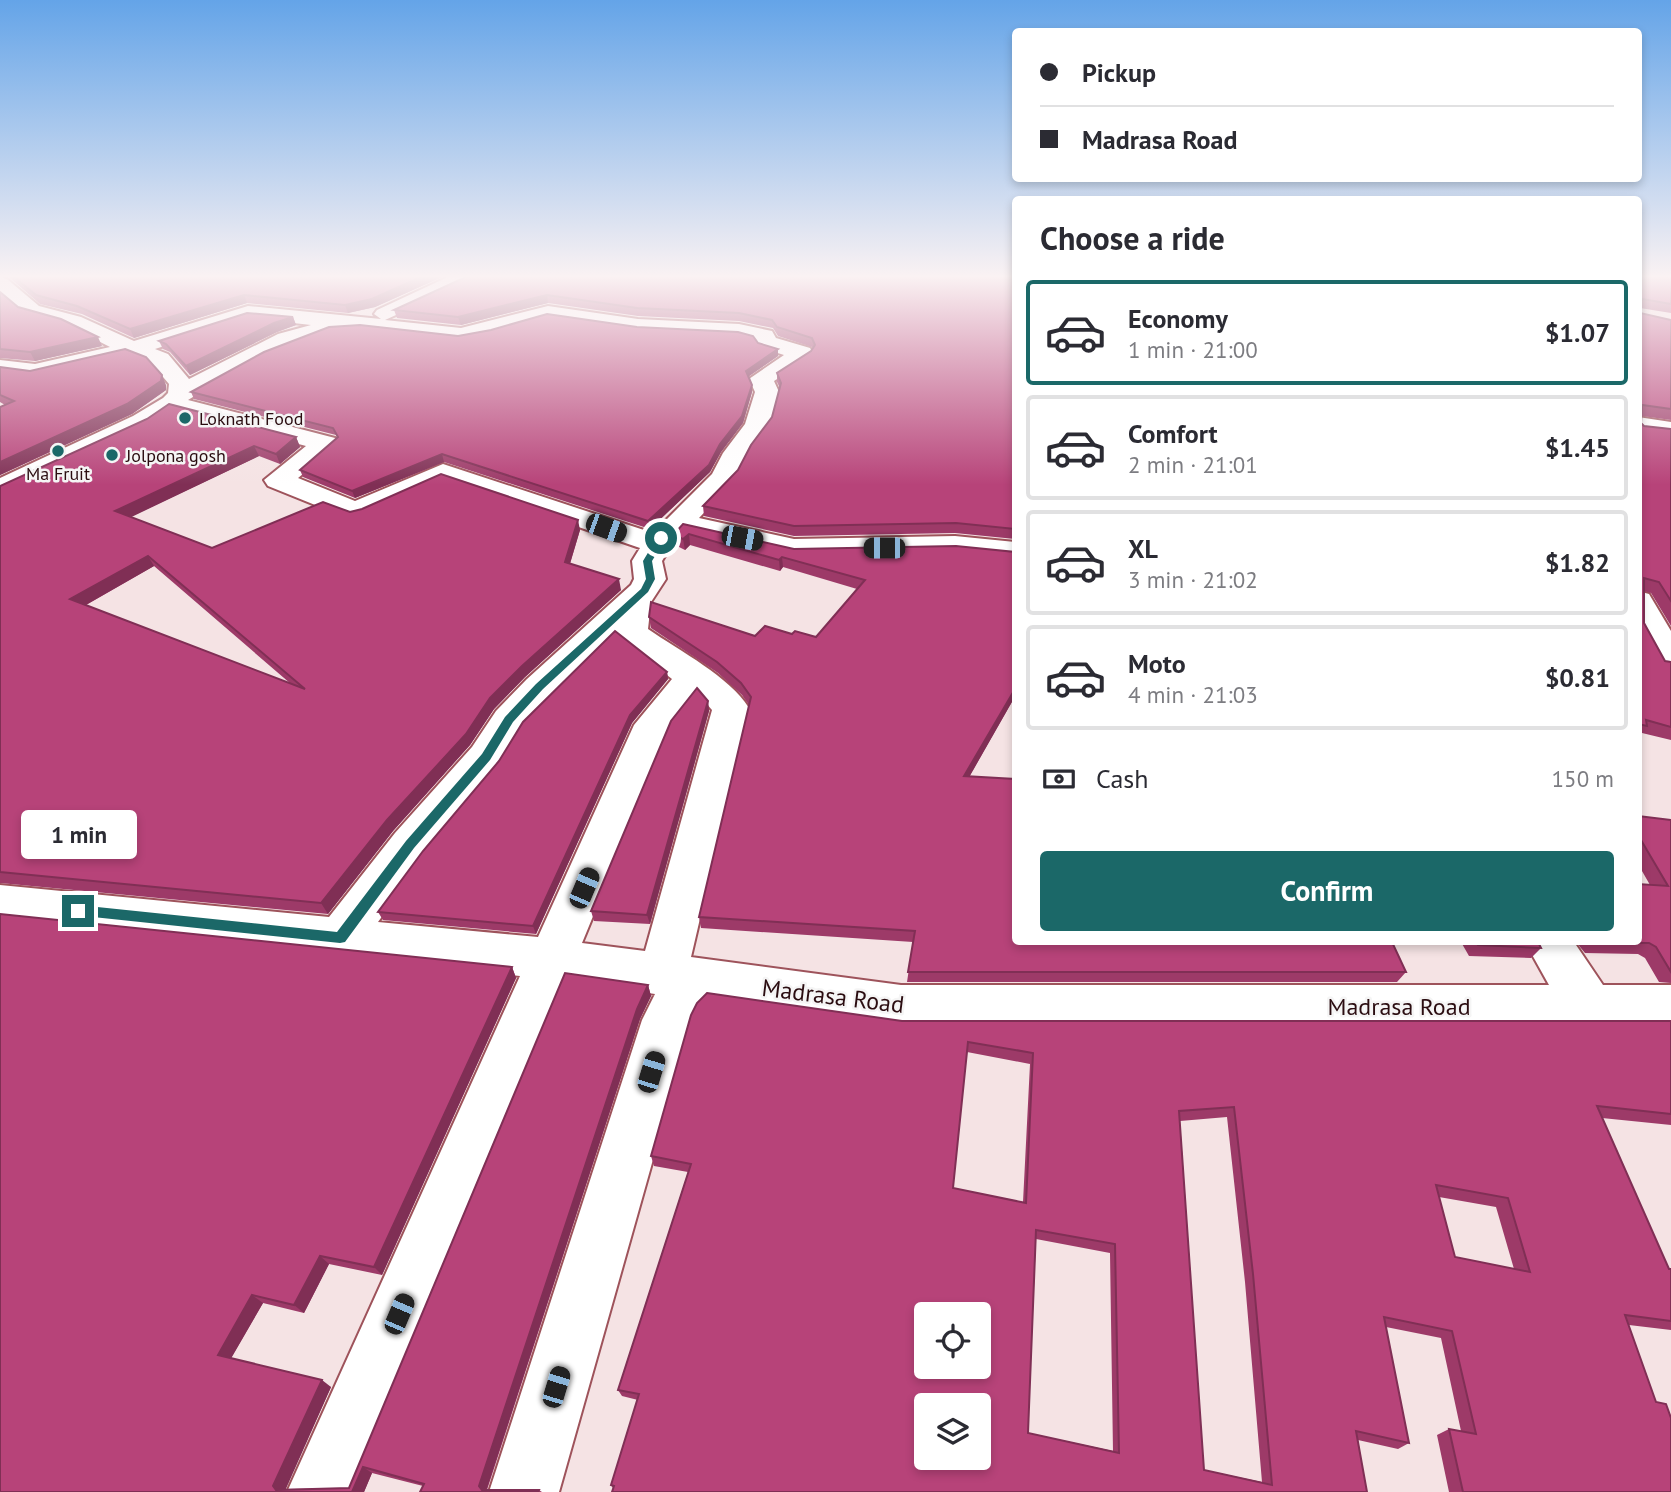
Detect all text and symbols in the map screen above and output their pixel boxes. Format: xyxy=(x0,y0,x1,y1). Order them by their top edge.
text: Pickup xyxy=(1082,56,1156,89)
text: Madrasa Road xyxy=(1082,123,1237,156)
text: Choose a ride xyxy=(1040,217,1225,259)
icon: car xyxy=(1044,301,1107,364)
text: Economy xyxy=(1128,302,1228,335)
text: $1.07 xyxy=(1545,316,1610,349)
text: 1 min · 21:00 xyxy=(1128,335,1258,364)
place label: Loknath Food xyxy=(199,407,303,430)
marker: Loknath Food xyxy=(177,410,193,426)
icon: car xyxy=(1044,416,1107,479)
text: Comfort xyxy=(1128,417,1218,450)
text: $1.45 xyxy=(1545,431,1610,464)
marker: Ma Fruit xyxy=(50,443,66,459)
place label: Jolpona gosh xyxy=(125,444,226,467)
marker: Jolpona gosh xyxy=(104,447,120,463)
text: 2 min · 21:01 xyxy=(1128,450,1258,479)
place label: Ma Fruit xyxy=(26,462,90,485)
car xyxy=(583,511,630,545)
route start xyxy=(645,522,677,554)
car xyxy=(720,524,765,552)
icon: car xyxy=(1044,531,1107,594)
text: XL xyxy=(1128,532,1158,565)
car xyxy=(864,538,906,559)
text: $1.82 xyxy=(1545,546,1610,579)
text: 3 min · 21:02 xyxy=(1128,565,1258,594)
icon: car xyxy=(1044,646,1107,709)
text: Moto xyxy=(1128,647,1186,680)
text: $0.81 xyxy=(1545,661,1610,694)
text: 4 min · 21:03 xyxy=(1128,680,1258,709)
icon: cash xyxy=(1040,760,1078,798)
text: Cash xyxy=(1096,762,1148,795)
text: 150 m xyxy=(1552,764,1614,793)
callout: 1 min xyxy=(20,810,136,858)
text: 1 min xyxy=(51,820,107,849)
button: Confirm xyxy=(1040,851,1614,931)
car xyxy=(567,865,602,911)
route end xyxy=(62,895,94,927)
street label: Madrasa Road xyxy=(760,972,906,1020)
street label: Madrasa Road xyxy=(1327,991,1471,1022)
car xyxy=(635,1049,668,1095)
car xyxy=(382,1291,417,1337)
map controls xyxy=(914,1302,991,1470)
button: locate xyxy=(914,1302,991,1379)
car xyxy=(540,1364,573,1410)
button: layers xyxy=(914,1393,991,1470)

